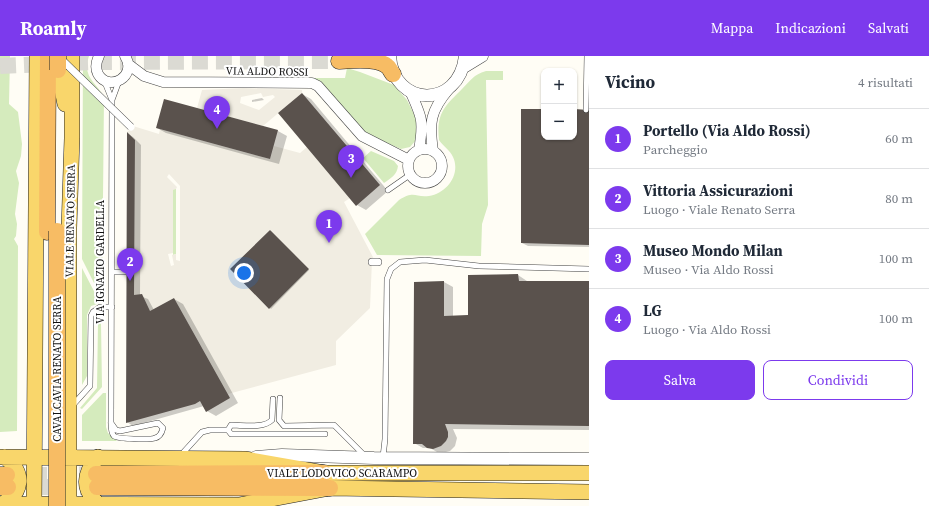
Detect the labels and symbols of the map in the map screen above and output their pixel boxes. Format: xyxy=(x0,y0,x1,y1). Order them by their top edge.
street label: VIA ALDO ROSSI xyxy=(225,63,309,80)
pin: 4 xyxy=(204,96,230,129)
pin: 3 xyxy=(338,145,364,178)
street label: VIALE RENATO SERRA xyxy=(62,164,79,278)
street label: VIA IGNAZIO GARDELLA xyxy=(93,199,108,324)
pin: 1 xyxy=(316,210,342,243)
pin: 2 xyxy=(117,248,143,281)
your location xyxy=(234,263,254,283)
street label: CAVALCAVIA RENATO SERRA xyxy=(50,295,65,442)
street label: VIALE LODOVICO SCARAMPO xyxy=(267,466,417,481)

